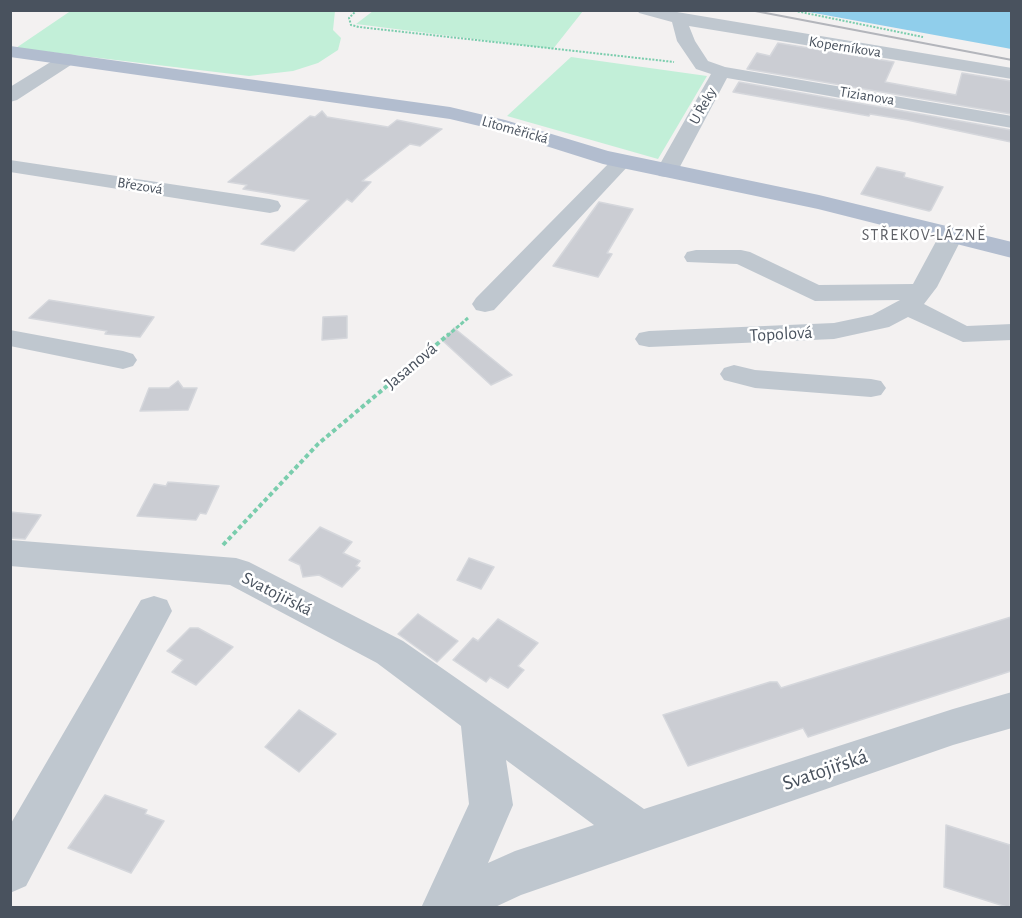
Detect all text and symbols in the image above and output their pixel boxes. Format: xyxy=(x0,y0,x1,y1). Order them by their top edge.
street label: Koperníkova xyxy=(808,32,882,62)
street label: Tizianova xyxy=(838,83,896,109)
street label: U Řeky xyxy=(685,84,721,128)
street label: Litoměřická xyxy=(480,112,550,148)
street label: Březová xyxy=(116,174,164,198)
district label: STŘEKOV-LÁZNĚ xyxy=(862,225,986,245)
street label: Topolová xyxy=(749,322,813,346)
street label: Jasanová xyxy=(380,338,442,394)
street label: Svatojiřská xyxy=(238,567,316,621)
street label: Svatojiřská xyxy=(779,744,871,796)

